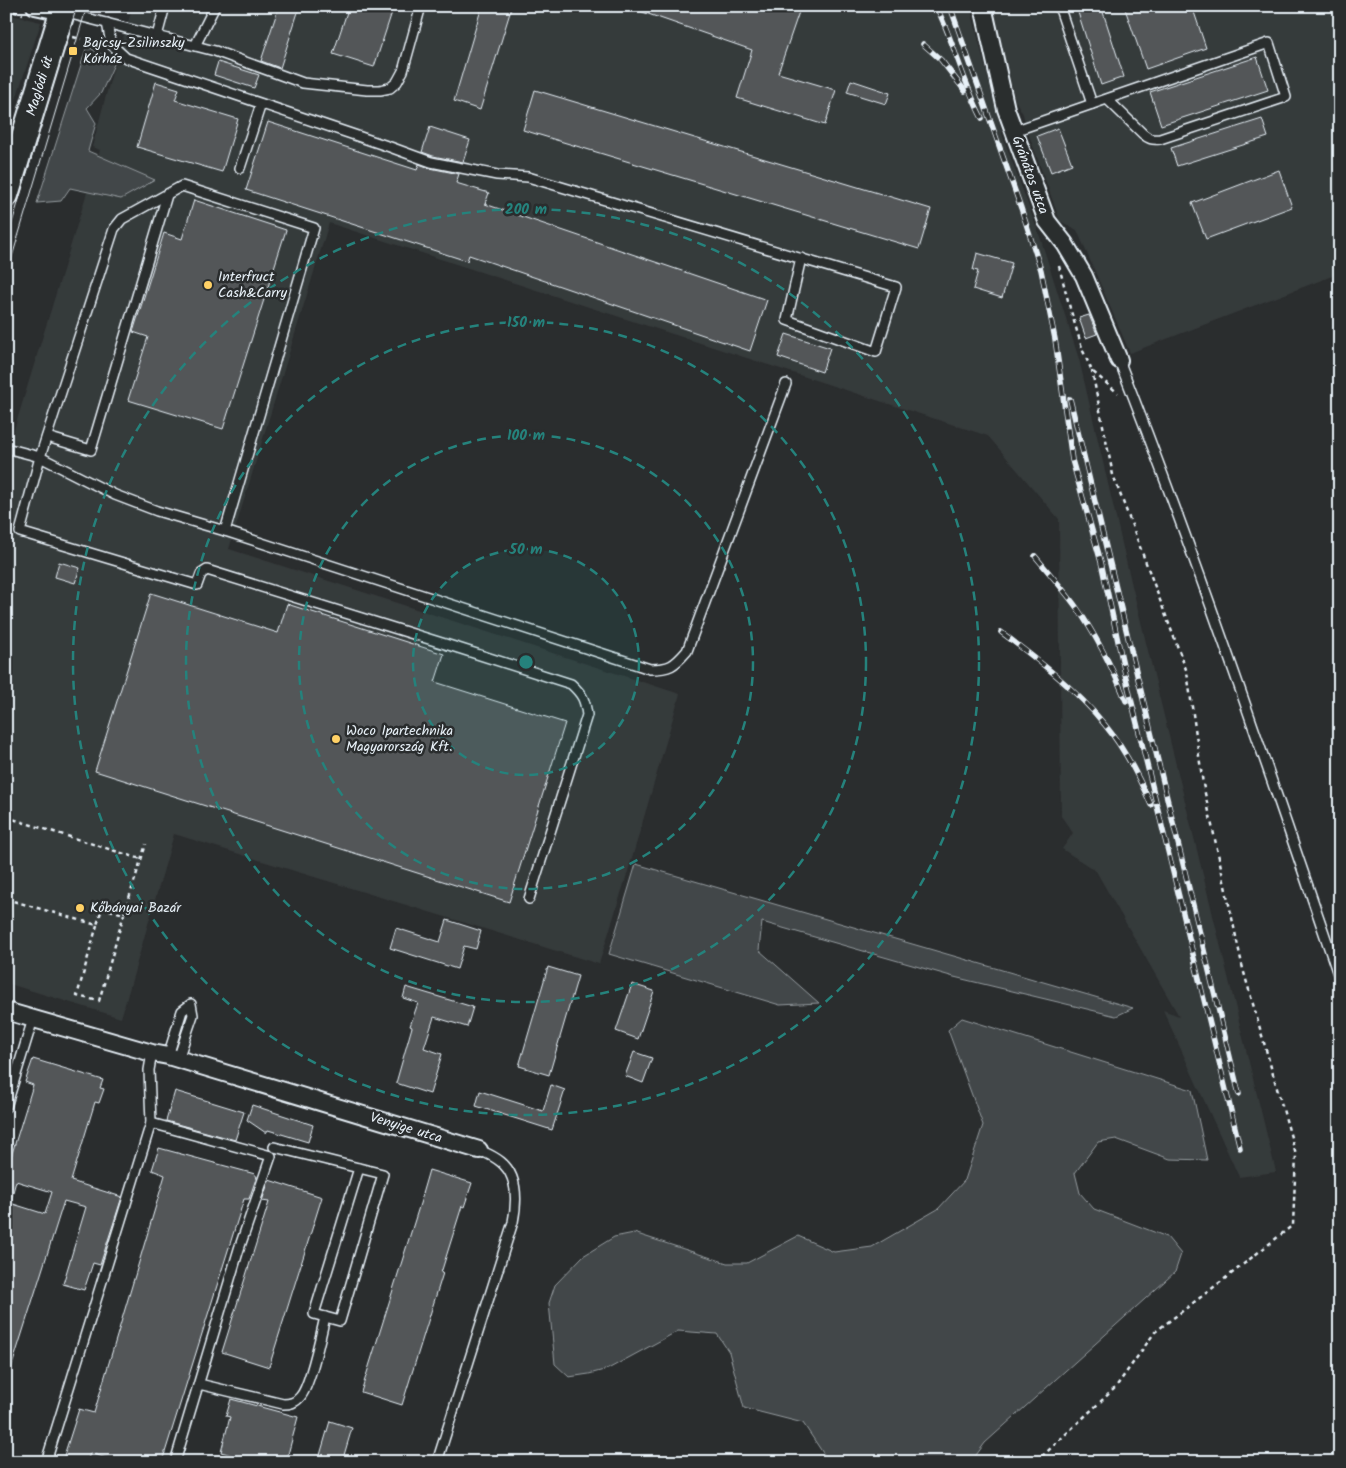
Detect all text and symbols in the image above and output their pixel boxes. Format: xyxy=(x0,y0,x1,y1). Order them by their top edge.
place label: Bajcsy-Zsilinszky Kórház xyxy=(83,32,185,70)
marker: Bajcsy-Zsilinszky Kórház xyxy=(67,45,79,57)
street label: Maglódi út xyxy=(20,53,60,119)
street label: Gránátos utca xyxy=(1006,133,1054,217)
text: 200 m xyxy=(505,198,547,222)
place label: Interfruct Cash&Carry xyxy=(218,266,287,304)
marker: Interfruct Cash&Carry xyxy=(202,279,214,291)
text: 150 m xyxy=(507,311,545,335)
text: 100 m xyxy=(507,424,545,448)
text: 50 m xyxy=(508,538,543,562)
centre of rings xyxy=(517,653,535,671)
place label: Woco Ipartechnika Magyarország Kft. xyxy=(346,720,453,758)
marker: Woco Ipartechnika Magyarország Kft. xyxy=(330,733,342,745)
place label: Kőbányai Bazár xyxy=(90,897,182,919)
marker: Kőbányai Bazár xyxy=(74,902,86,914)
street label: Venyige utca xyxy=(367,1107,445,1149)

